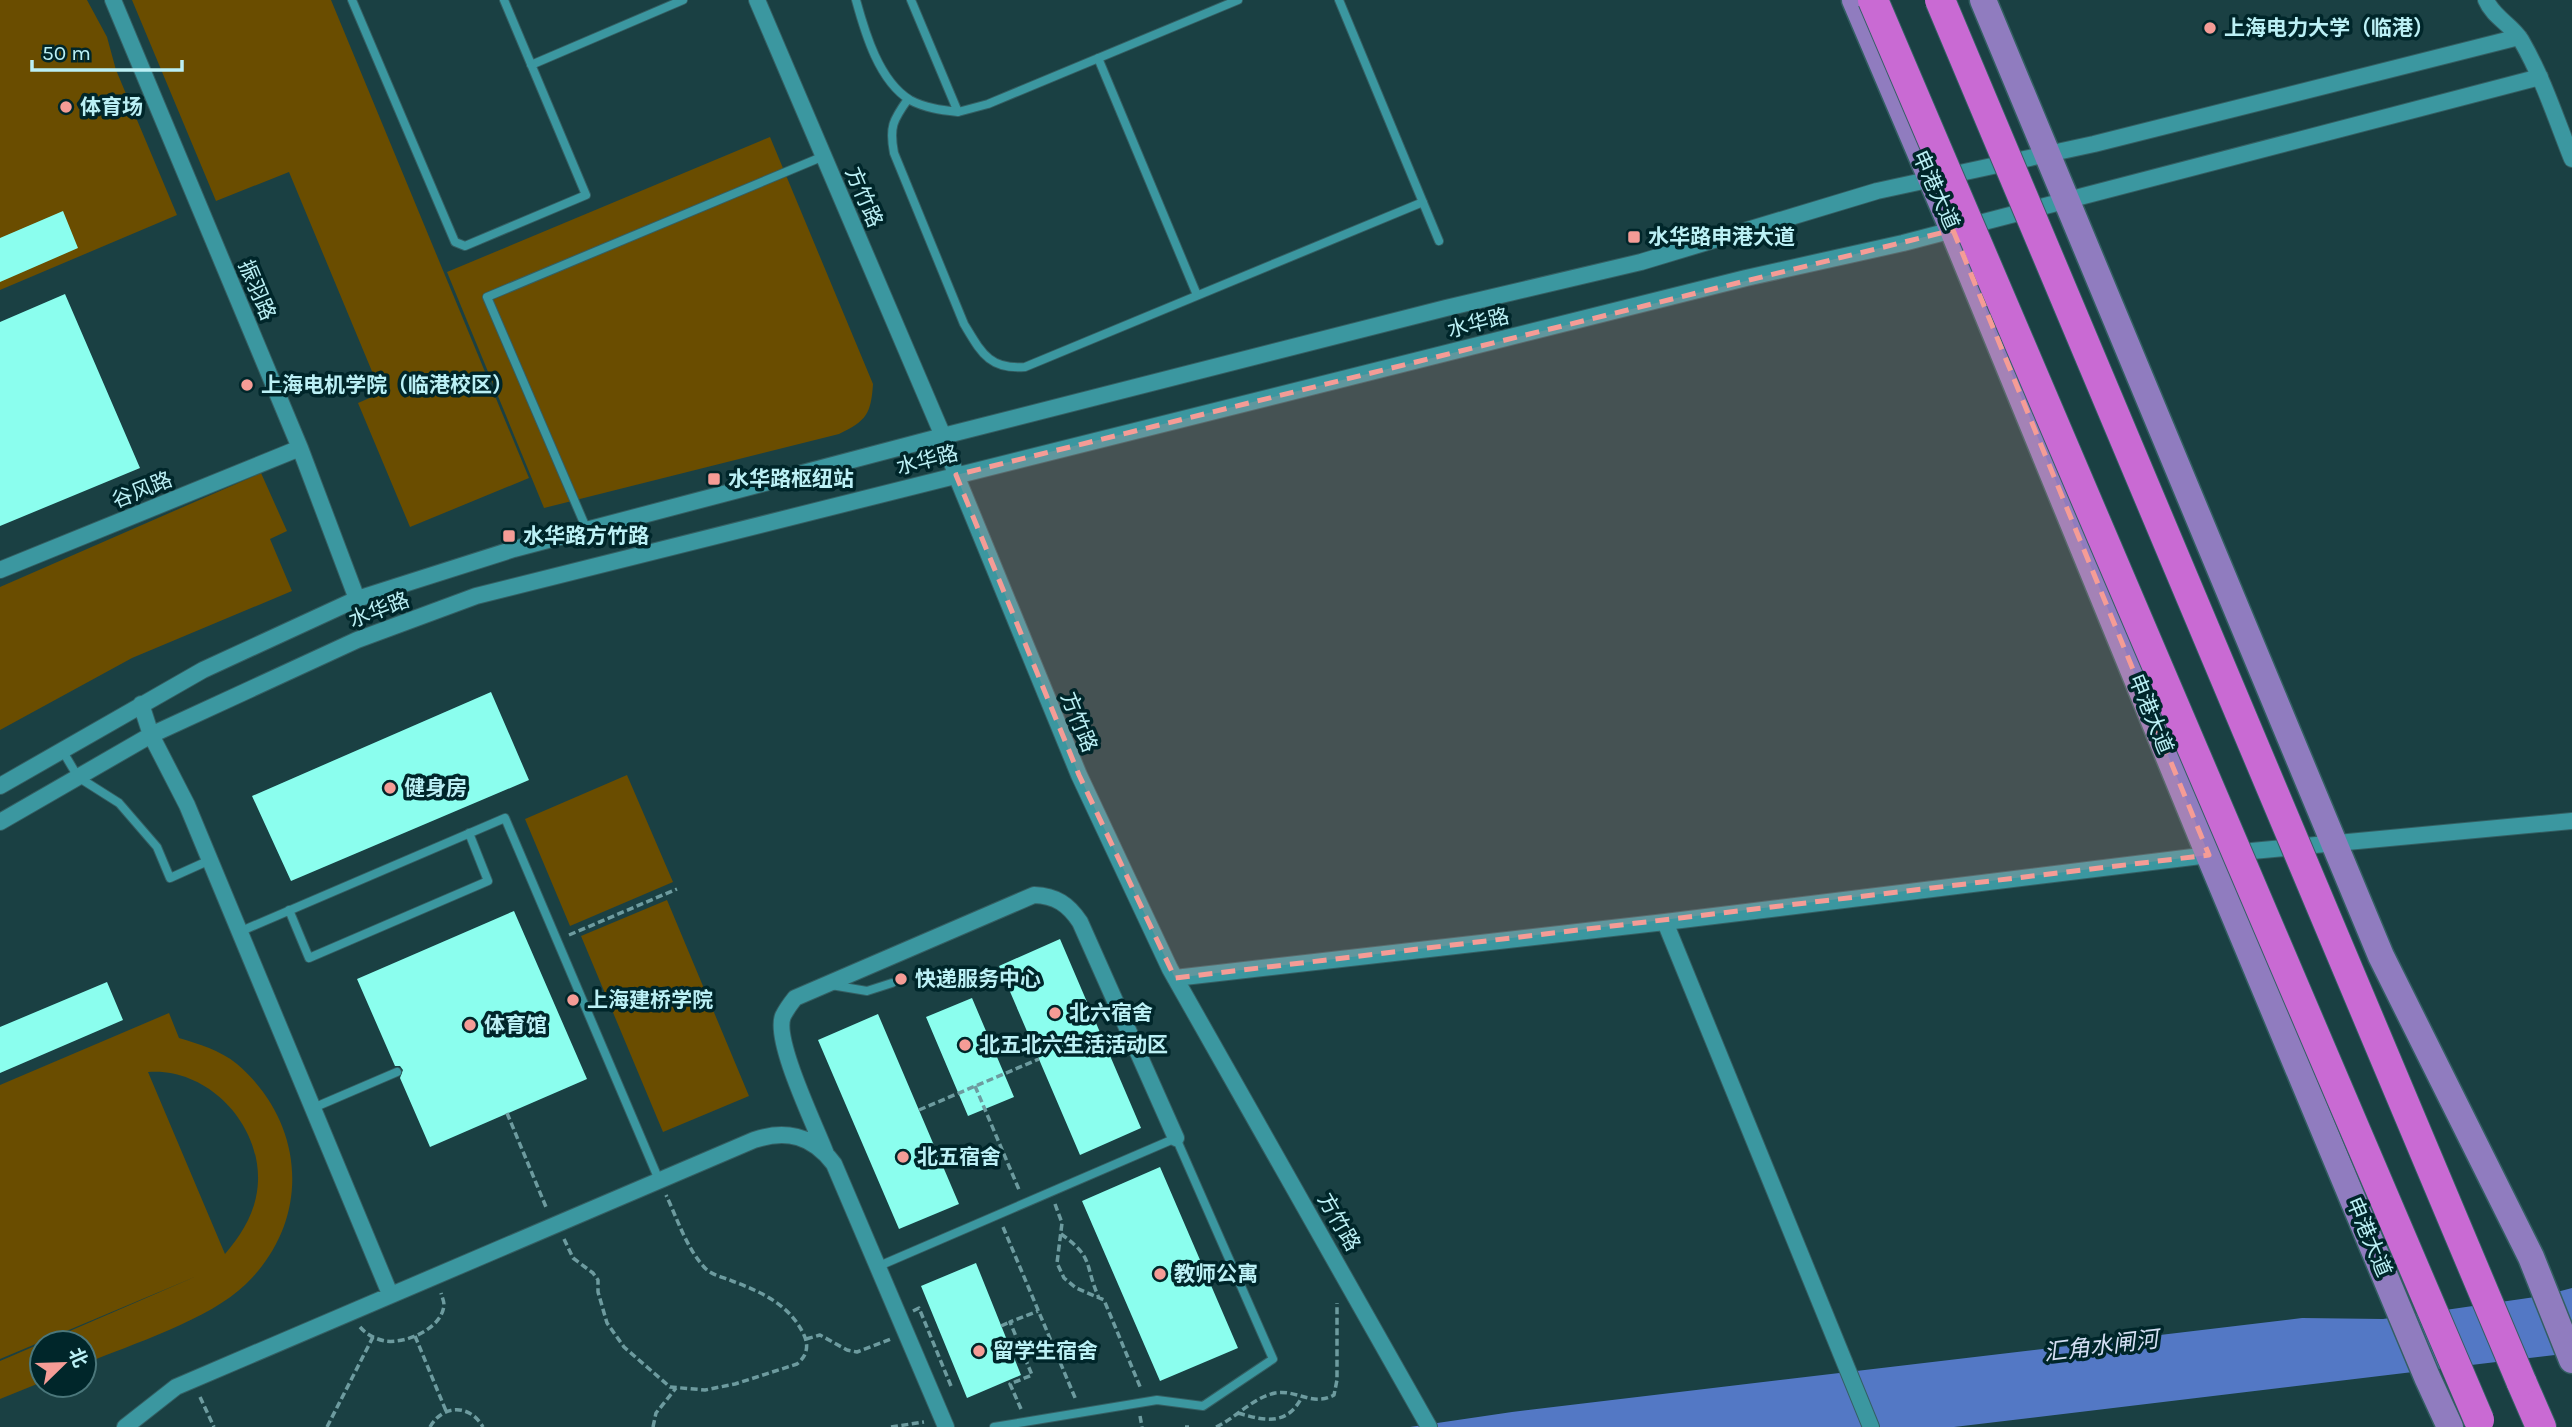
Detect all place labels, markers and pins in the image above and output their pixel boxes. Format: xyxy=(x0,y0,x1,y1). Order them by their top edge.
place label: 上海电力大学（临港） xyxy=(2224,16,2434,40)
marker: 上海电力大学（临港） xyxy=(2202,20,2218,36)
place label: 体育场 xyxy=(80,95,143,119)
marker: 体育场 xyxy=(58,99,74,115)
place label: 水华路申港大道 xyxy=(1648,225,1795,249)
marker: 水华路申港大道 xyxy=(1626,229,1642,245)
place label: 上海电机学院（临港校区） xyxy=(261,373,513,397)
marker: 上海电机学院（临港校区） xyxy=(239,377,255,393)
place label: 水华路枢纽站 xyxy=(728,467,854,491)
marker: 水华路枢纽站 xyxy=(706,471,722,487)
place label: 水华路方竹路 xyxy=(523,524,649,548)
marker: 水华路方竹路 xyxy=(501,528,517,544)
place label: 健身房 xyxy=(404,776,467,800)
marker: 健身房 xyxy=(382,780,398,796)
place label: 快递服务中心 xyxy=(915,967,1041,991)
marker: 快递服务中心 xyxy=(893,971,909,987)
place label: 上海建桥学院 xyxy=(587,988,713,1012)
marker: 上海建桥学院 xyxy=(565,992,581,1008)
place label: 北六宿舍 xyxy=(1069,1001,1153,1025)
marker: 北六宿舍 xyxy=(1047,1005,1063,1021)
place label: 体育馆 xyxy=(484,1013,547,1037)
marker: 体育馆 xyxy=(462,1017,478,1033)
place label: 北五北六生活活动区 xyxy=(979,1033,1168,1057)
marker: 北五北六生活活动区 xyxy=(957,1037,973,1053)
place label: 北五宿舍 xyxy=(917,1145,1001,1169)
marker: 北五宿舍 xyxy=(895,1149,911,1165)
place label: 教师公寓 xyxy=(1174,1262,1258,1286)
marker: 教师公寓 xyxy=(1152,1266,1168,1282)
place label: 留学生宿舍 xyxy=(993,1339,1098,1363)
marker: 留学生宿舍 xyxy=(971,1343,987,1359)

